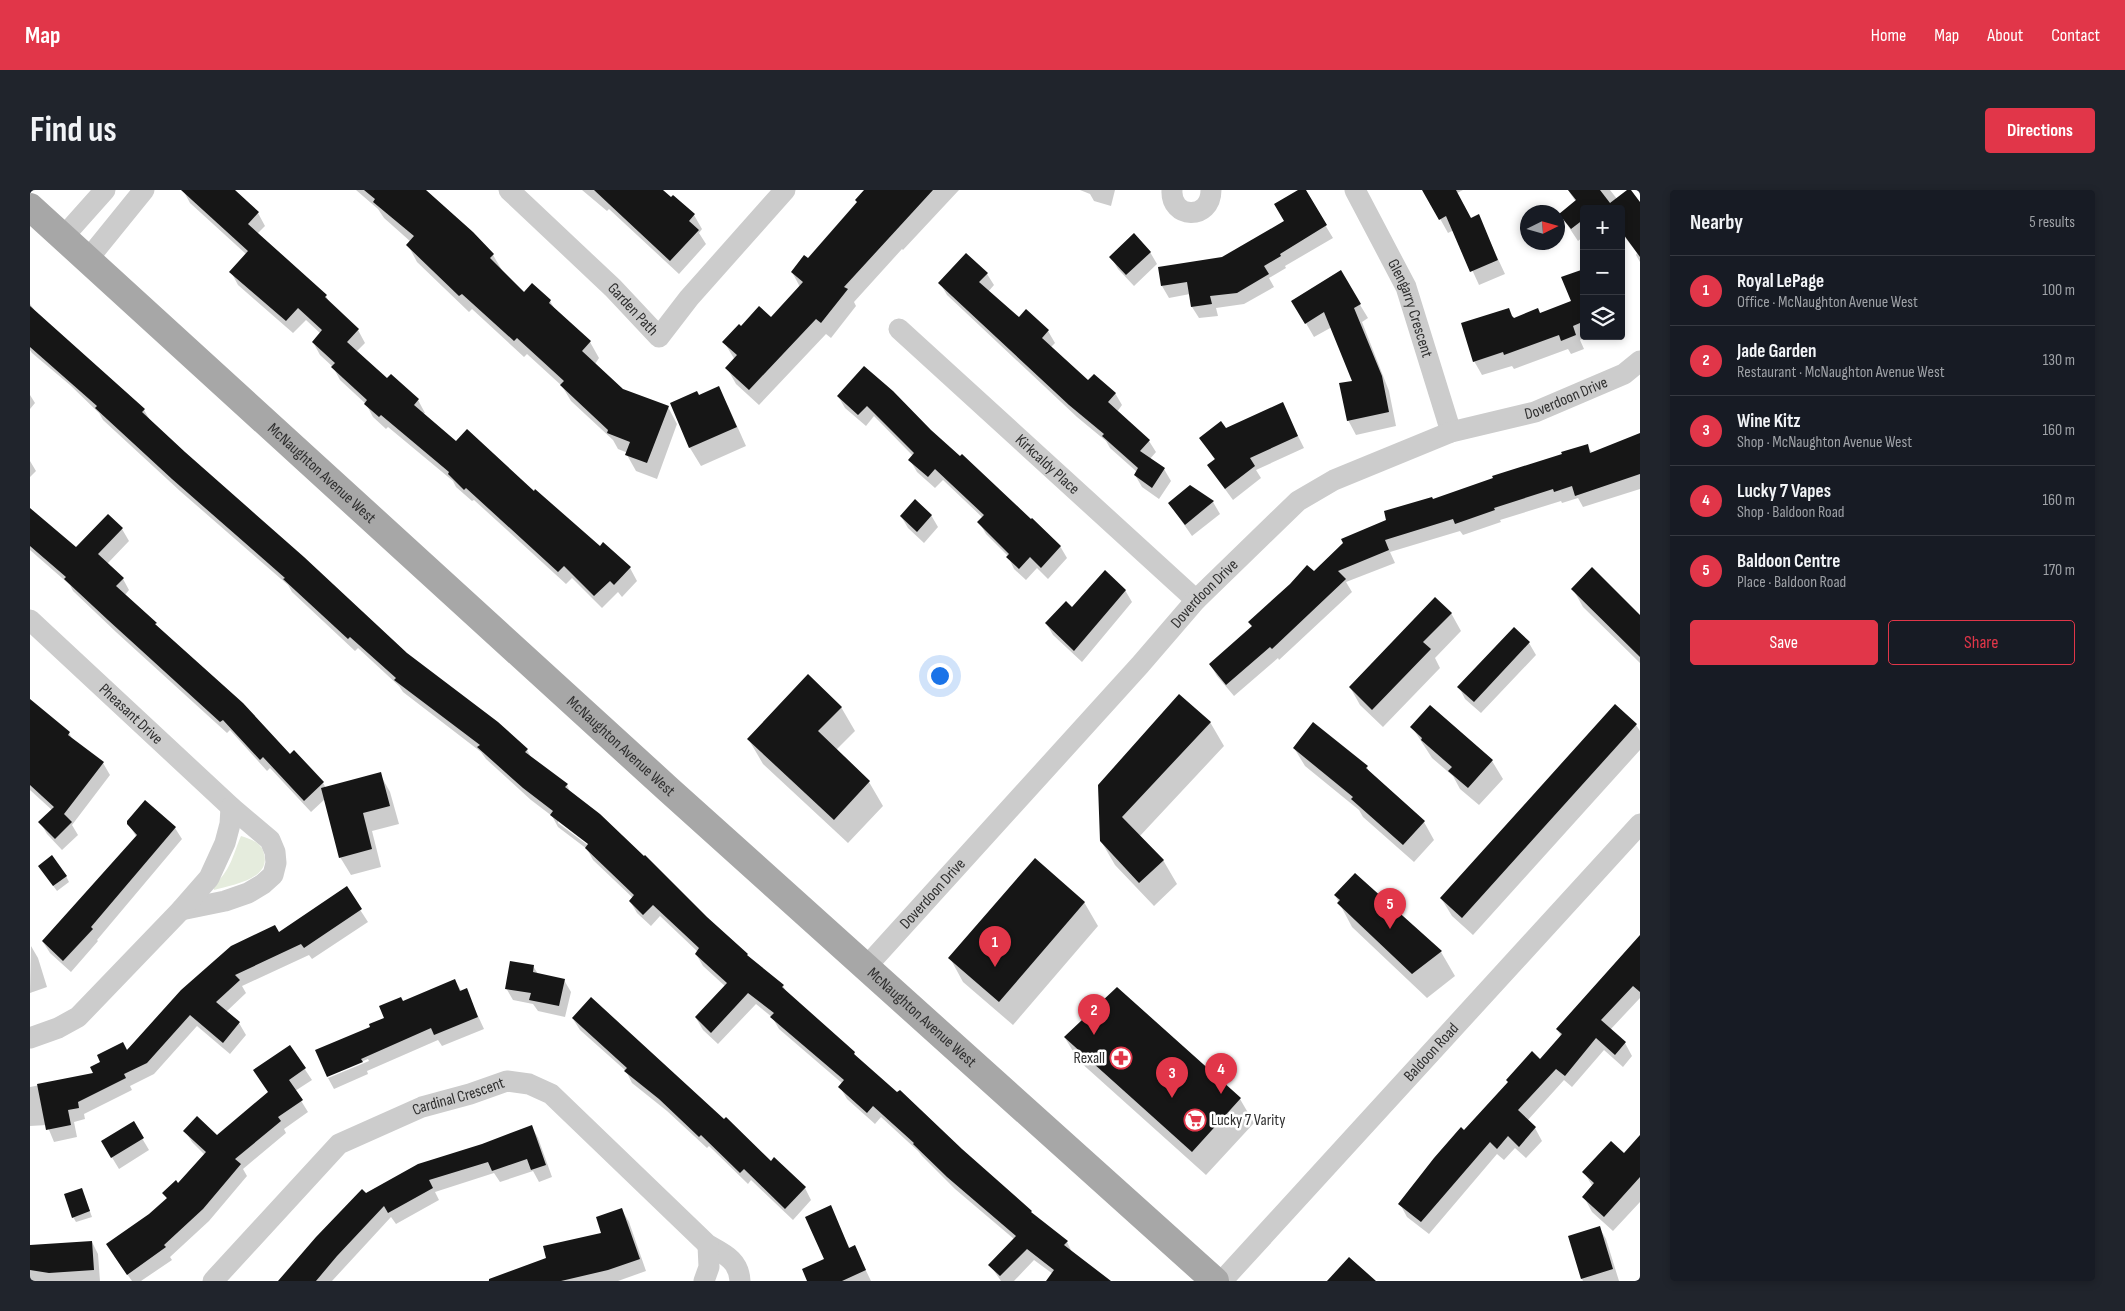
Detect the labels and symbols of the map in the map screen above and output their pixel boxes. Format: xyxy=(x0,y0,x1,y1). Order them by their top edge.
north arrow xyxy=(1520,205,1565,250)
street label: Glengarry Crescent xyxy=(1383,256,1437,360)
street label: Garden Path xyxy=(604,279,662,340)
street label: Doverdoon Drive xyxy=(1523,373,1611,424)
street label: McNaughton Avenue West xyxy=(264,419,380,528)
street label: Kirkcaldy Place xyxy=(1011,430,1084,499)
street label: Doverdoon Drive xyxy=(1167,555,1242,632)
your location xyxy=(927,663,953,689)
street label: Pheasant Drive xyxy=(95,680,167,748)
street label: McNaughton Avenue West xyxy=(563,692,679,801)
street label: Doverdoon Drive xyxy=(896,854,969,933)
pin: 5 xyxy=(1374,888,1406,929)
pin: 1 xyxy=(979,926,1011,967)
street label: McNaughton Avenue West xyxy=(863,963,980,1071)
pin: 2 xyxy=(1078,994,1110,1035)
street label: Baldoon Road xyxy=(1400,1019,1463,1085)
pharmacy icon: Rexall xyxy=(1109,1046,1133,1070)
place label: Rexall xyxy=(1074,1049,1105,1068)
pin: 4 xyxy=(1205,1053,1237,1094)
pin: 3 xyxy=(1156,1057,1188,1098)
street label: Cardinal Crescent xyxy=(409,1073,507,1120)
supermarket icon: Lucky 7 Varity xyxy=(1183,1108,1207,1132)
place label: Lucky 7 Varity xyxy=(1211,1111,1285,1130)

